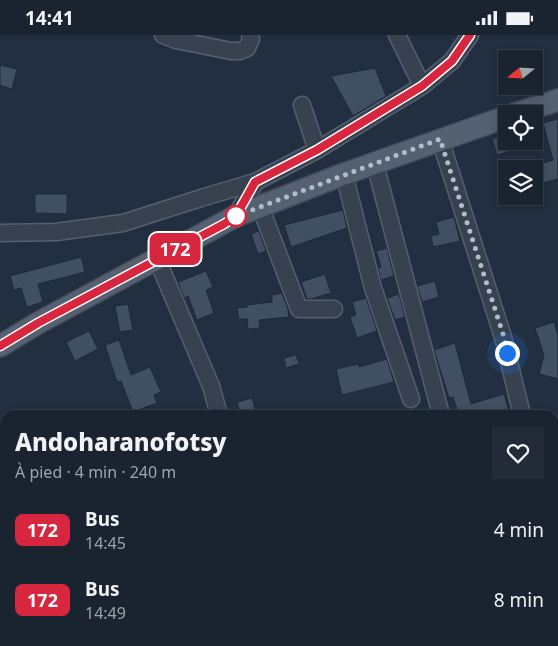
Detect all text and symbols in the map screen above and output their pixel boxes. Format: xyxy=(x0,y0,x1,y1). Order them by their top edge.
text: 14:41 xyxy=(25,5,74,31)
north arrow xyxy=(498,50,542,95)
map controls xyxy=(498,50,543,205)
button: locate xyxy=(498,105,543,150)
button: layers xyxy=(498,160,543,205)
unlabelled marker xyxy=(225,205,247,227)
line badge: 172 xyxy=(146,233,204,265)
text: 172 xyxy=(160,237,190,261)
your location xyxy=(495,341,520,366)
text: Andoharanofotsy xyxy=(15,425,227,458)
button: heart xyxy=(492,427,544,479)
text: À pied · 4 min · 240 m xyxy=(15,461,176,483)
text: Bus xyxy=(85,506,120,532)
text: 4 min xyxy=(494,517,544,543)
text: 172 xyxy=(27,518,58,542)
text: 14:45 xyxy=(85,532,126,554)
text: Bus xyxy=(85,576,120,602)
text: 8 min xyxy=(494,587,544,613)
text: 172 xyxy=(27,588,58,612)
text: 14:49 xyxy=(85,602,126,624)

